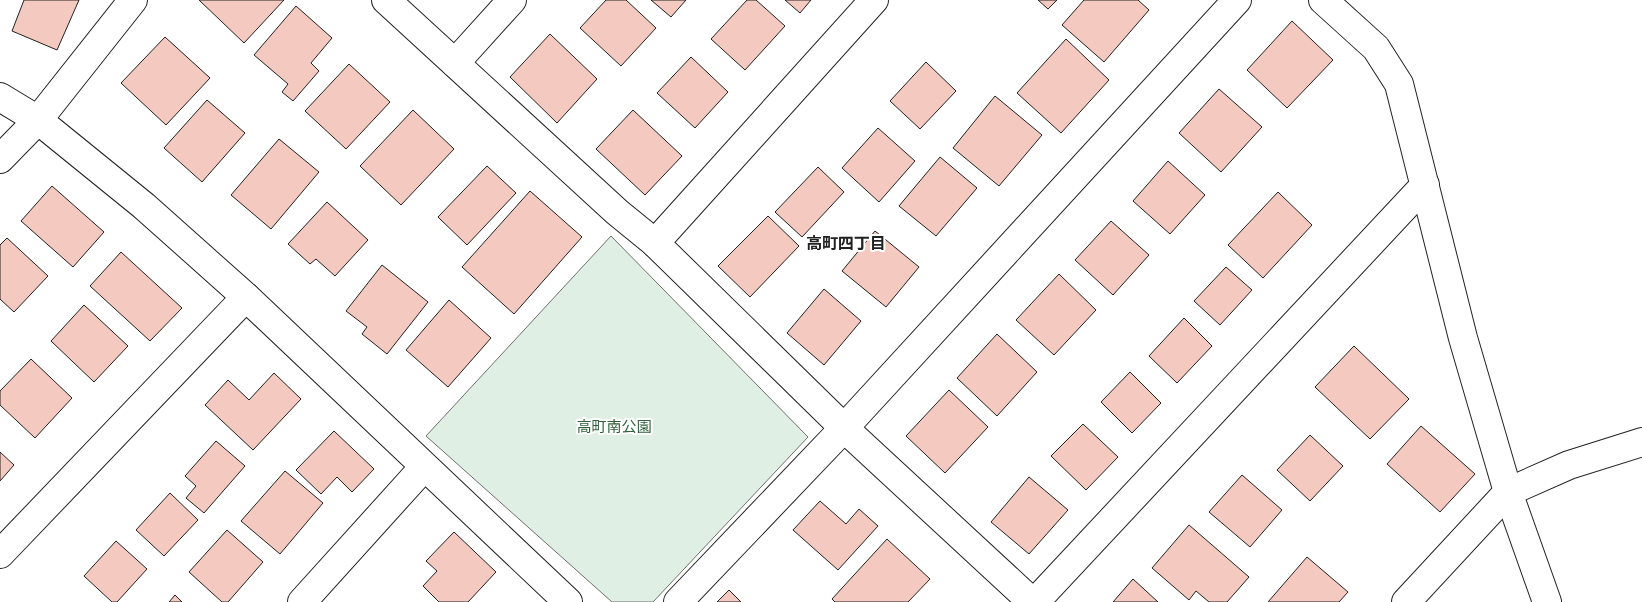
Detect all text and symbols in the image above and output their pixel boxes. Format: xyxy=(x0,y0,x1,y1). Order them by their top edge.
district label: 高町四丁目 xyxy=(806,235,886,252)
park label: 高町南公園 xyxy=(576,419,652,435)

